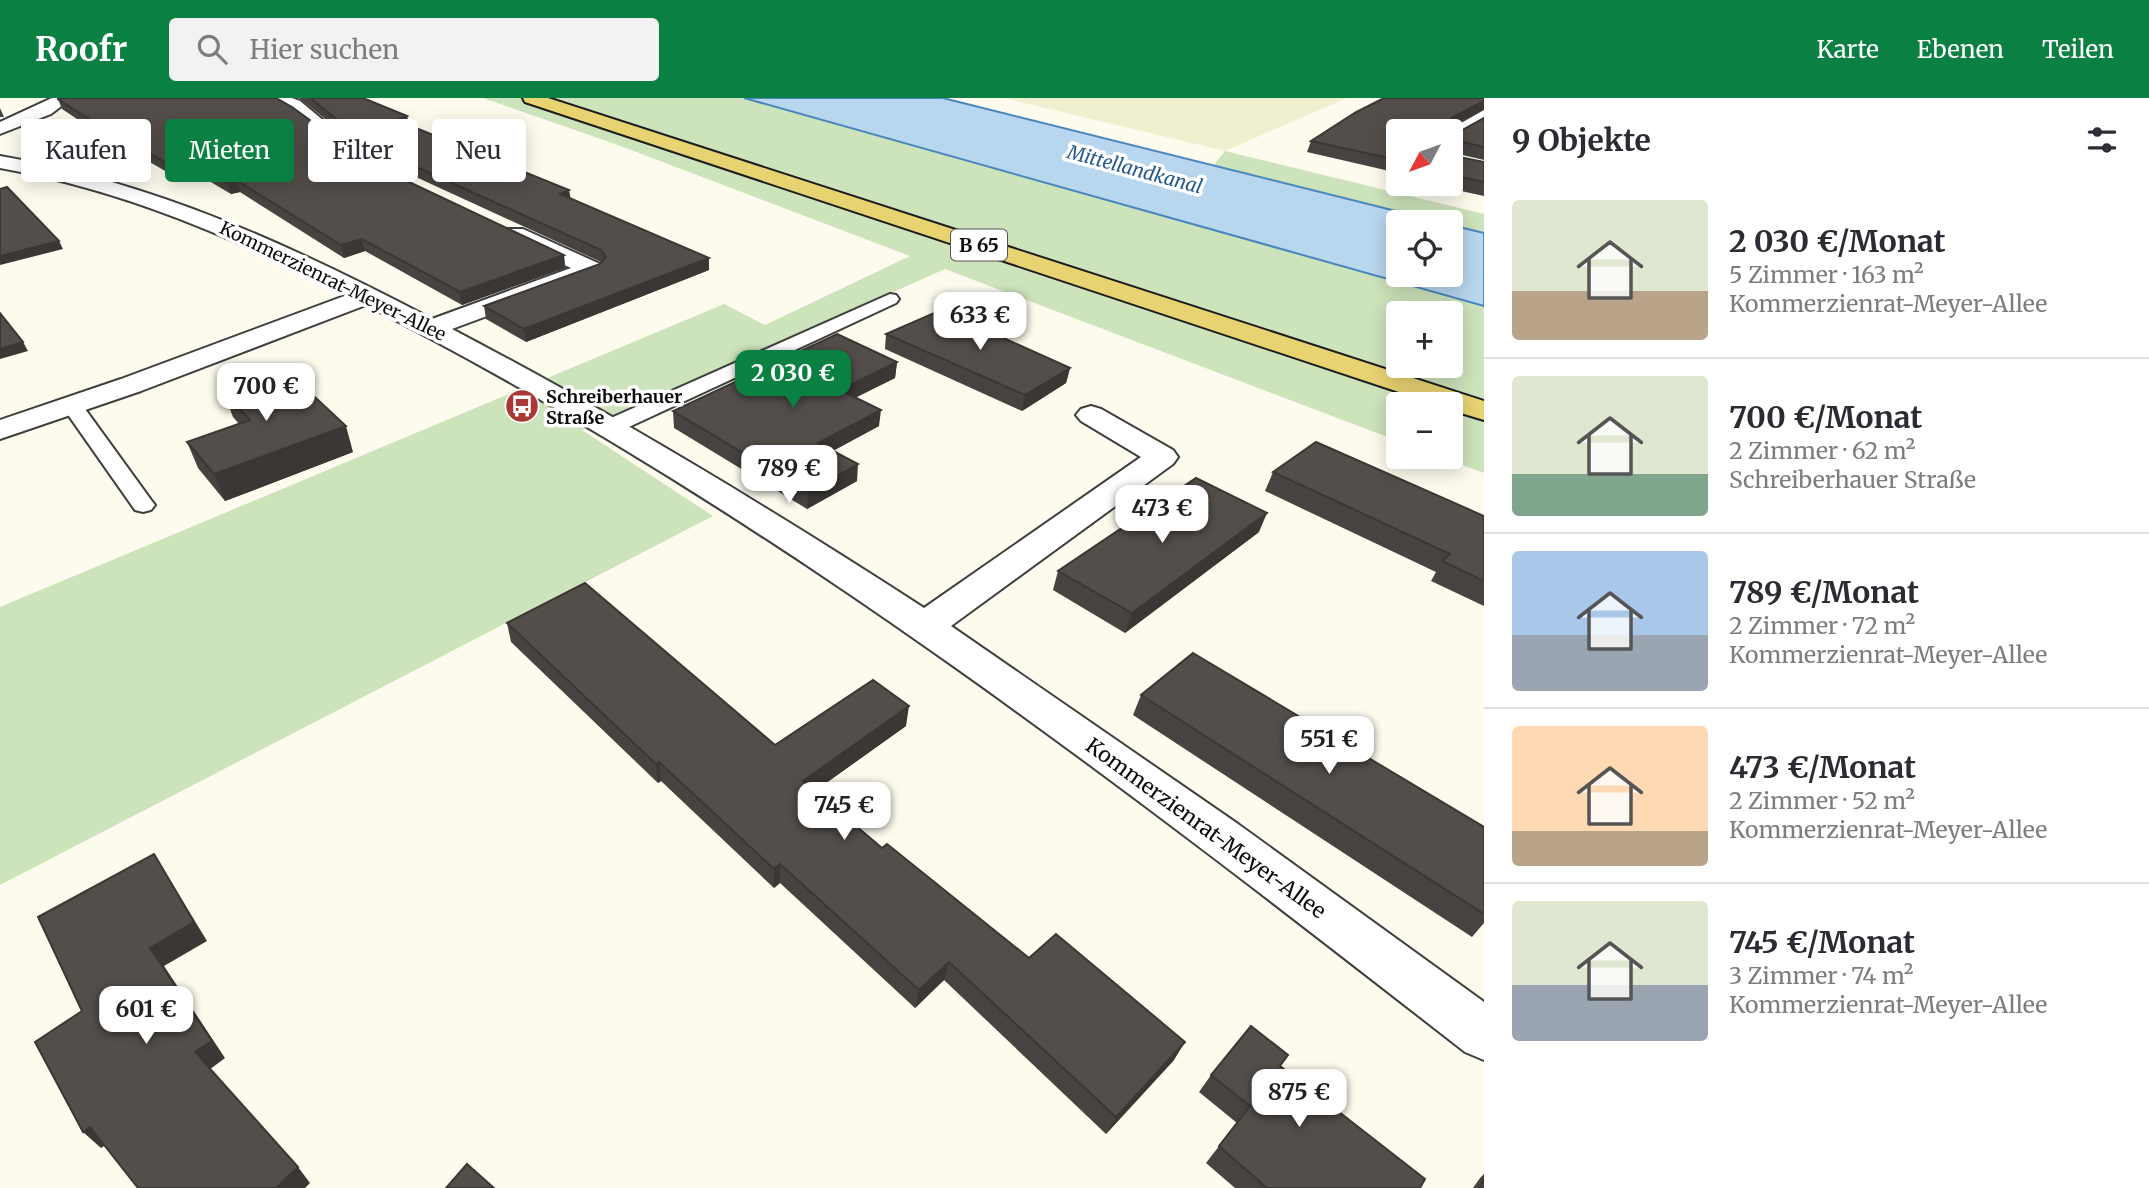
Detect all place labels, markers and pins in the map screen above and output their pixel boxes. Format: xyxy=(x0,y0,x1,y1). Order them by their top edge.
pin: 633 € xyxy=(931,292,1029,352)
pin: 2 030 € xyxy=(728,350,858,410)
pin: 700 € xyxy=(217,364,315,423)
place label: Schreiberhauer Straße xyxy=(546,385,682,429)
bus stop icon: Schreiberhauer Straße xyxy=(503,387,541,425)
pin: 789 € xyxy=(740,446,838,505)
pin: 473 € xyxy=(1113,486,1211,545)
pin: 551 € xyxy=(1280,716,1378,776)
pin: 745 € xyxy=(795,782,893,842)
pin: 601 € xyxy=(97,986,195,1046)
pin: 875 € xyxy=(1250,1070,1348,1129)

